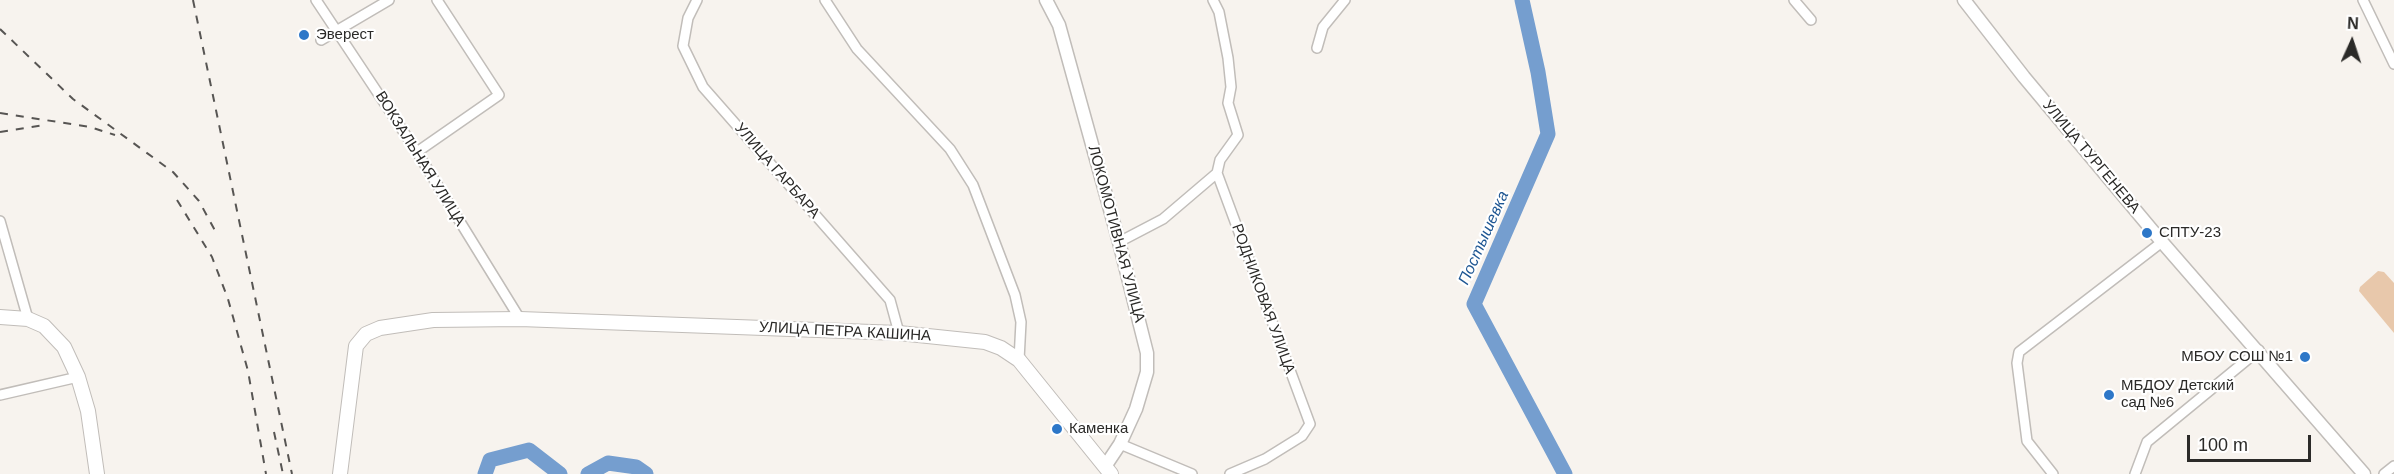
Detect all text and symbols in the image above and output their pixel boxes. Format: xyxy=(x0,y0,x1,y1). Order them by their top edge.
north arrow xyxy=(2322,12,2382,72)
text: N xyxy=(2347,15,2359,32)
place label: Эверест xyxy=(316,26,374,44)
marker: Эверест xyxy=(297,28,311,42)
street label: ВОКЗАЛЬНАЯ УЛИЦА xyxy=(371,88,469,230)
street label: УЛИЦА ТУРГЕНЕВА xyxy=(2038,97,2144,217)
street label: УЛИЦА ГАРБАРА xyxy=(731,120,823,222)
street label: ЛОКОМОТИВНАЯ УЛИЦА xyxy=(1084,144,1148,324)
water label: Постышевка xyxy=(1455,188,1513,288)
street label: РОДНИКОВАЯ УЛИЦА xyxy=(1227,222,1299,376)
place label: СПТУ-23 xyxy=(2159,224,2221,242)
marker: СПТУ-23 xyxy=(2140,226,2154,240)
street label: УЛИЦА ПЕТРА КАШИНА xyxy=(759,319,931,345)
place label: МБОУ СОШ №1 xyxy=(2181,348,2293,366)
marker: МБОУ СОШ №1 xyxy=(2298,350,2312,364)
place label: МБДОУ Детский сад №6 xyxy=(2121,377,2234,412)
marker: МБДОУ Детский сад №6 xyxy=(2102,388,2116,402)
place label: Каменка xyxy=(1069,420,1128,438)
marker: Каменка xyxy=(1050,422,1064,436)
scale bar xyxy=(2190,423,2314,461)
text: 100 m xyxy=(2198,435,2248,455)

